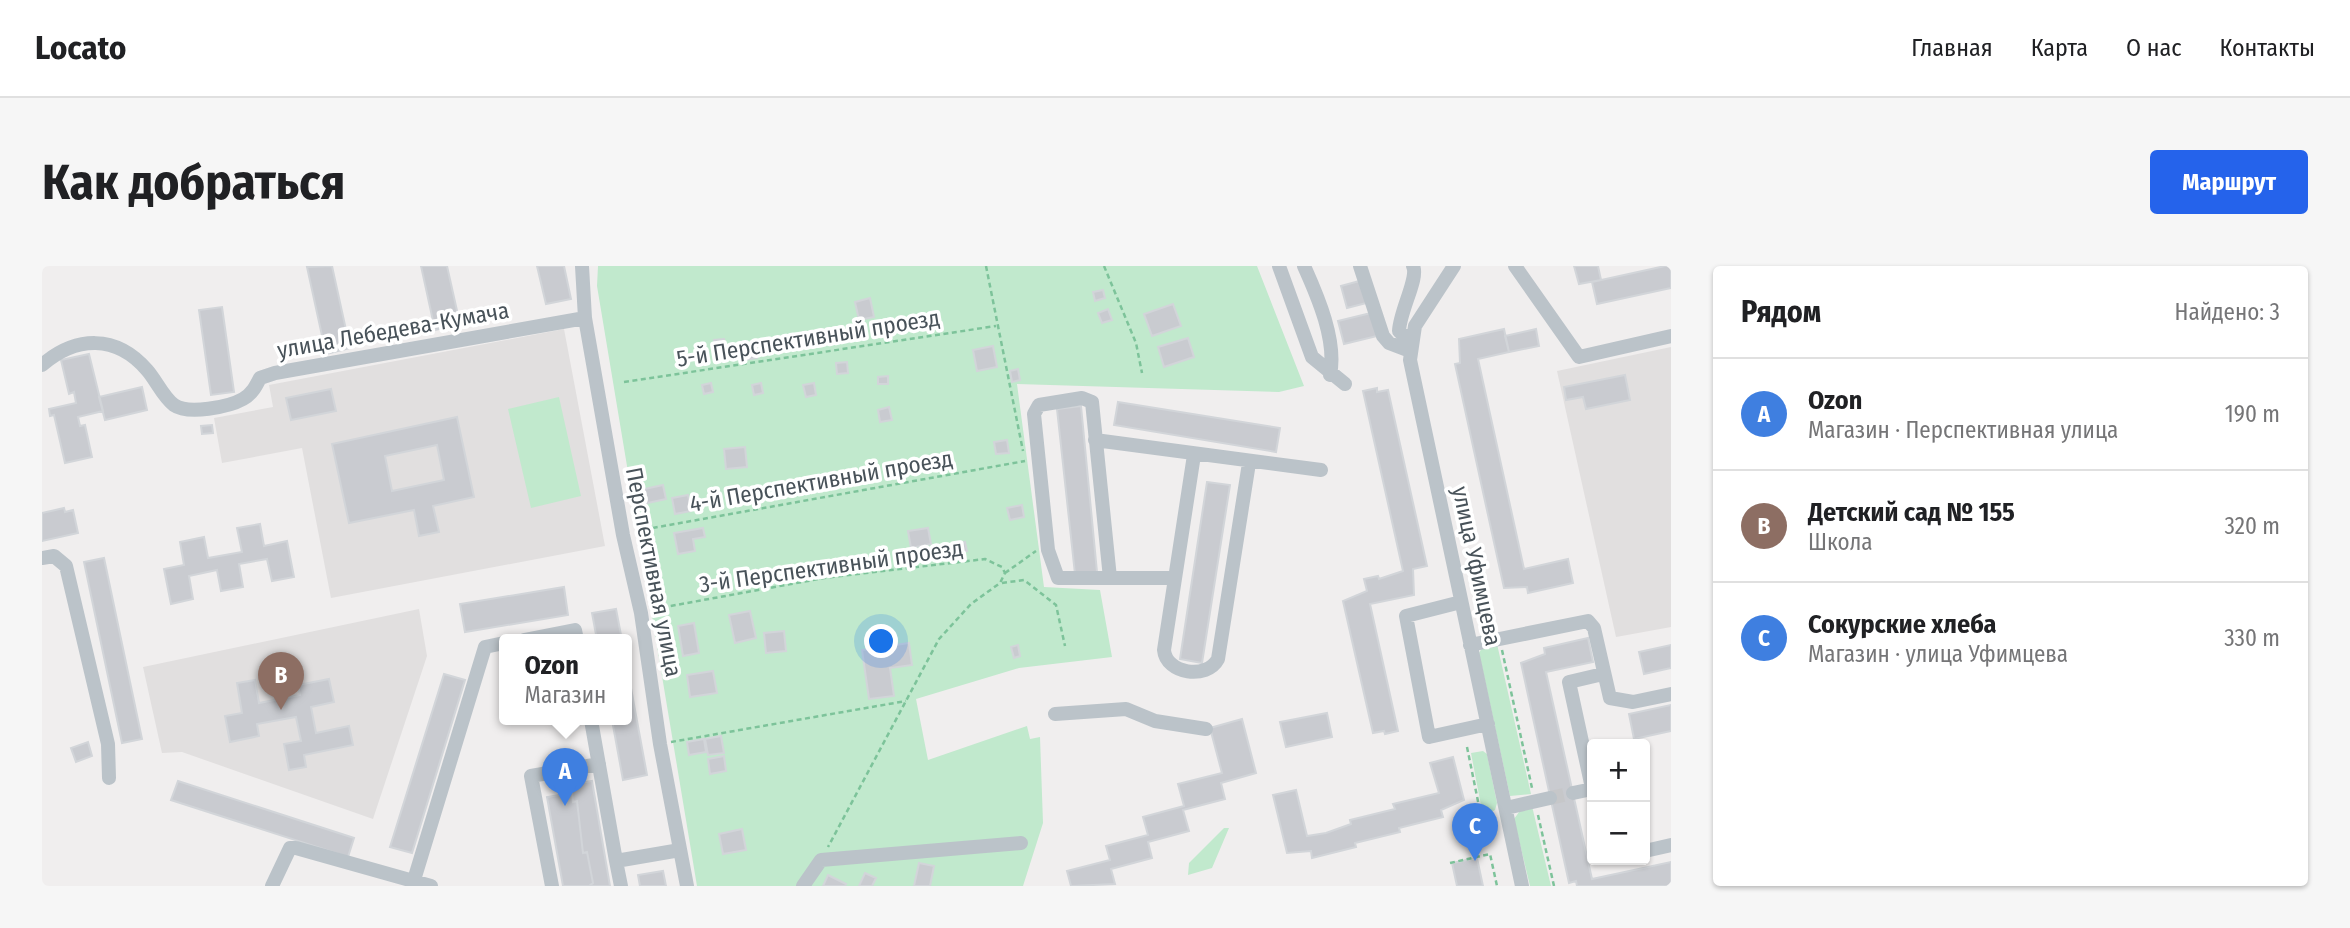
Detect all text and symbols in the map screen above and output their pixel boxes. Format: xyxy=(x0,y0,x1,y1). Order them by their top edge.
text: Locato xyxy=(35,28,126,68)
text: Главная xyxy=(1911,34,1993,62)
text: Карта xyxy=(2031,34,2088,62)
text: О нас xyxy=(2126,34,2181,62)
text: Контакты xyxy=(2219,34,2315,62)
button: Маршрут xyxy=(2150,150,2308,214)
text: Как добраться xyxy=(42,153,345,212)
text: Рядом xyxy=(1741,294,1821,330)
street label: улица Лебедева-Кумача xyxy=(275,296,511,364)
text: Найдено: 3 xyxy=(2175,298,2280,326)
street label: 5-й Перспективный проезд xyxy=(674,303,942,373)
text: Ozon xyxy=(1808,385,1862,416)
text: A xyxy=(1758,400,1770,428)
text: 190 m xyxy=(2225,400,2280,428)
text: Магазин · Перспективная улица xyxy=(1808,416,2118,444)
street label: 4-й Перспективный проезд xyxy=(687,444,955,518)
street label: Перспективная улица xyxy=(620,465,688,679)
street label: улица Уфимцева xyxy=(1446,484,1508,648)
text: Детский сад № 155 xyxy=(1808,497,2015,528)
text: B xyxy=(1758,512,1770,540)
text: 320 m xyxy=(2225,512,2280,540)
text: Школа xyxy=(1808,528,1873,556)
street label: 3-й Перспективный проезд xyxy=(697,534,965,598)
text: Сокурские хлеба xyxy=(1808,609,1996,640)
your location xyxy=(864,624,898,658)
text: C xyxy=(1758,624,1770,652)
text: 330 m xyxy=(2224,624,2280,652)
popup xyxy=(499,634,632,725)
text: Магазин · улица Уфимцева xyxy=(1808,640,2068,668)
text: Ozon xyxy=(525,650,579,681)
pin: B xyxy=(258,652,304,710)
text: Магазин xyxy=(525,681,606,709)
map controls xyxy=(1587,739,1650,865)
button: + xyxy=(1587,739,1650,802)
pin: A xyxy=(542,748,588,806)
button: − xyxy=(1587,802,1650,865)
pin: C xyxy=(1452,803,1498,861)

